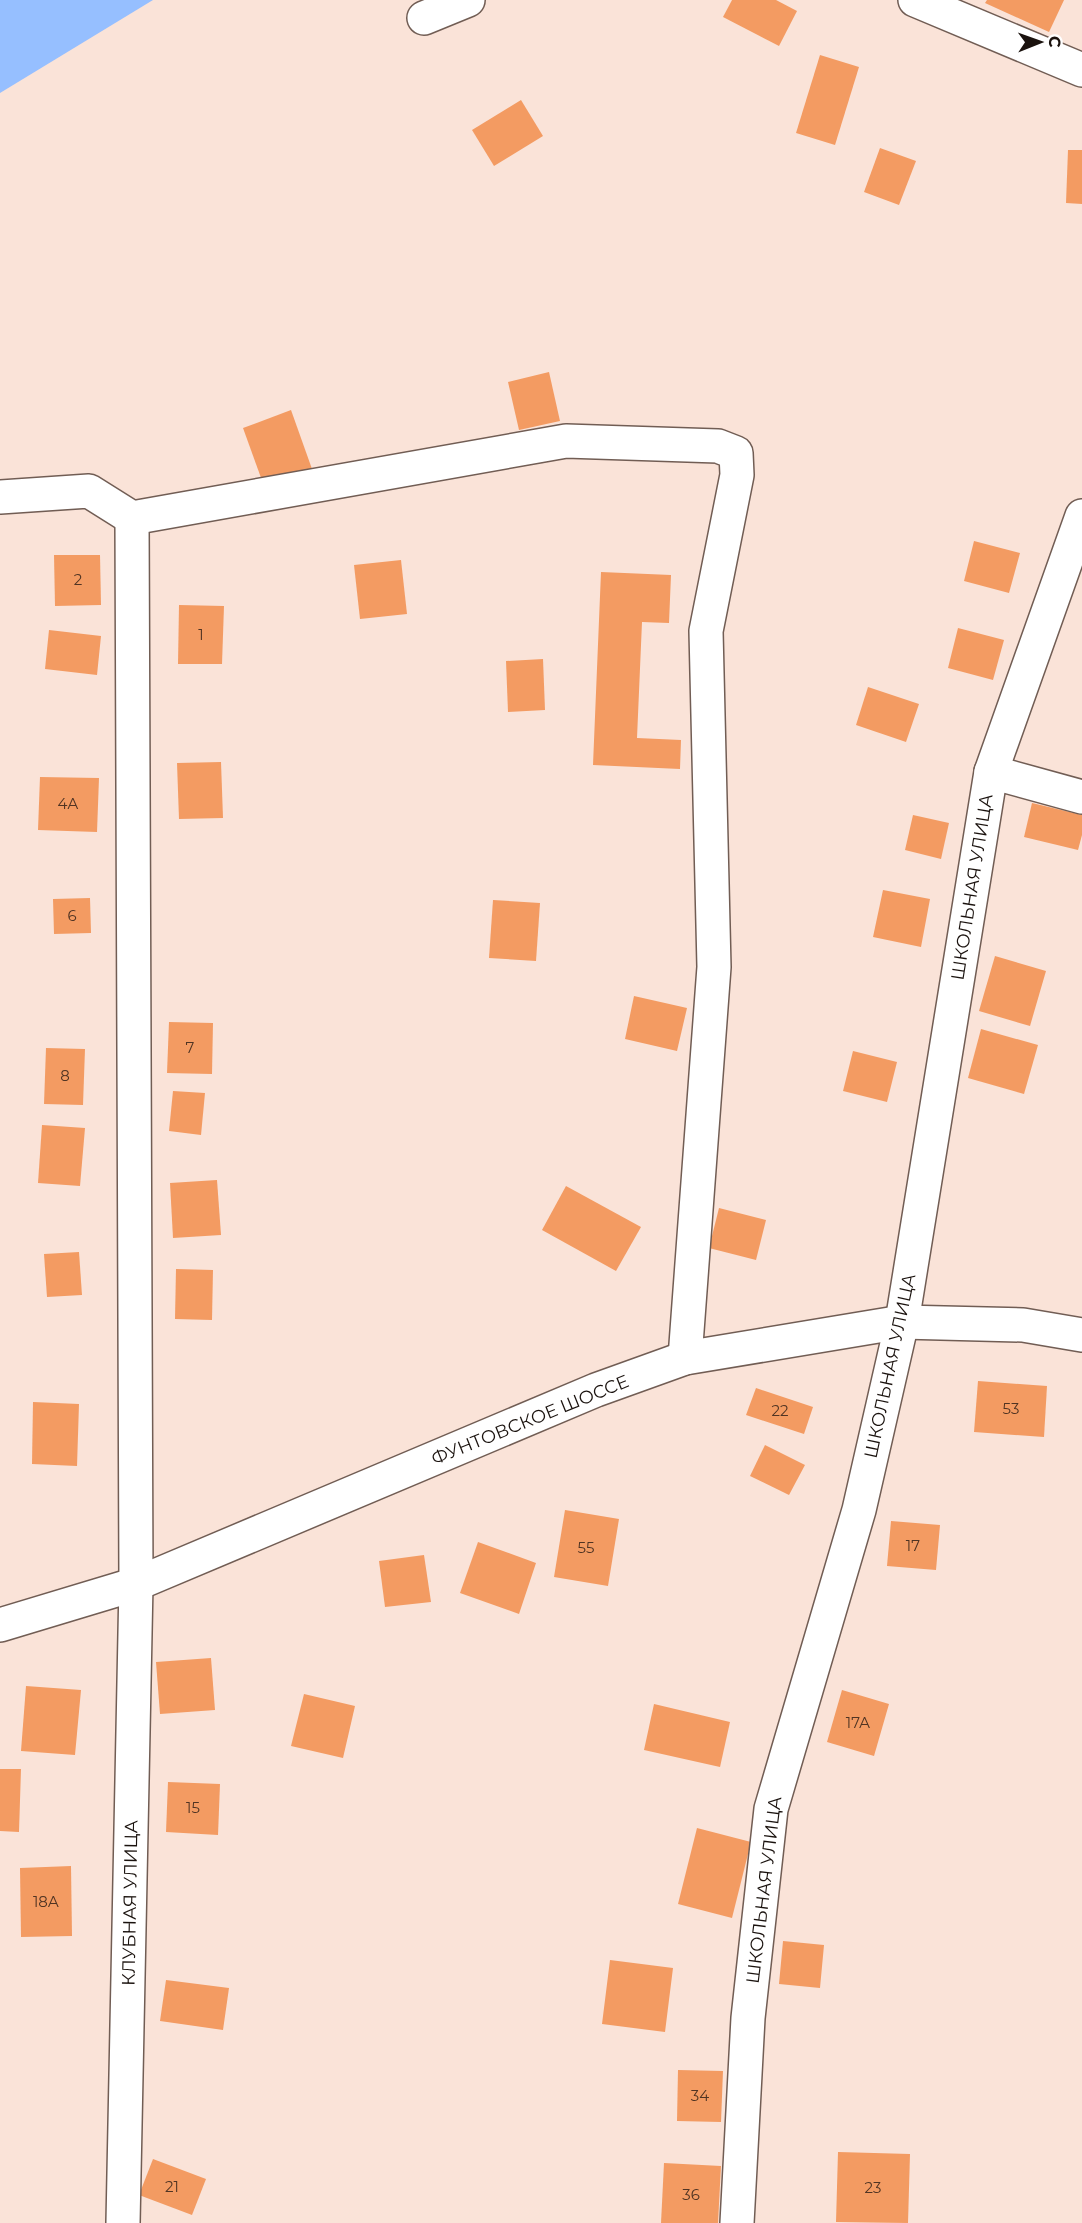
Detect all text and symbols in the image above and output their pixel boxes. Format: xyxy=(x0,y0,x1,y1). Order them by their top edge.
north arrow xyxy=(1010,12,1070,72)
text: С xyxy=(1045,36,1064,48)
house number: 2 xyxy=(74,570,82,589)
house number: 1 xyxy=(198,625,204,644)
street label: ШКОЛЬНАЯ УЛИЦА xyxy=(946,792,998,982)
house number: 4А xyxy=(57,794,79,813)
house number: 6 xyxy=(67,906,77,925)
house number: 7 xyxy=(186,1038,195,1057)
house number: 8 xyxy=(60,1066,70,1085)
street label: ШКОЛЬНАЯ УЛИЦА xyxy=(860,1271,920,1460)
street label: ФУНТОВСКОЕ ШОССЕ xyxy=(428,1370,632,1470)
house number: 53 xyxy=(1003,1399,1019,1418)
house number: 22 xyxy=(771,1401,789,1420)
house number: 17 xyxy=(906,1536,920,1555)
house number: 55 xyxy=(578,1538,594,1557)
house number: 17А xyxy=(846,1713,870,1732)
street label: ШКОЛЬНАЯ УЛИЦА xyxy=(742,1795,786,1985)
house number: 15 xyxy=(186,1798,200,1817)
street label: КЛУБНАЯ УЛИЦА xyxy=(118,1819,142,1986)
house number: 18А xyxy=(33,1892,59,1911)
house number: 34 xyxy=(691,2086,709,2105)
house number: 21 xyxy=(165,2177,179,2196)
house number: 23 xyxy=(865,2178,881,2197)
house number: 36 xyxy=(682,2185,700,2204)

